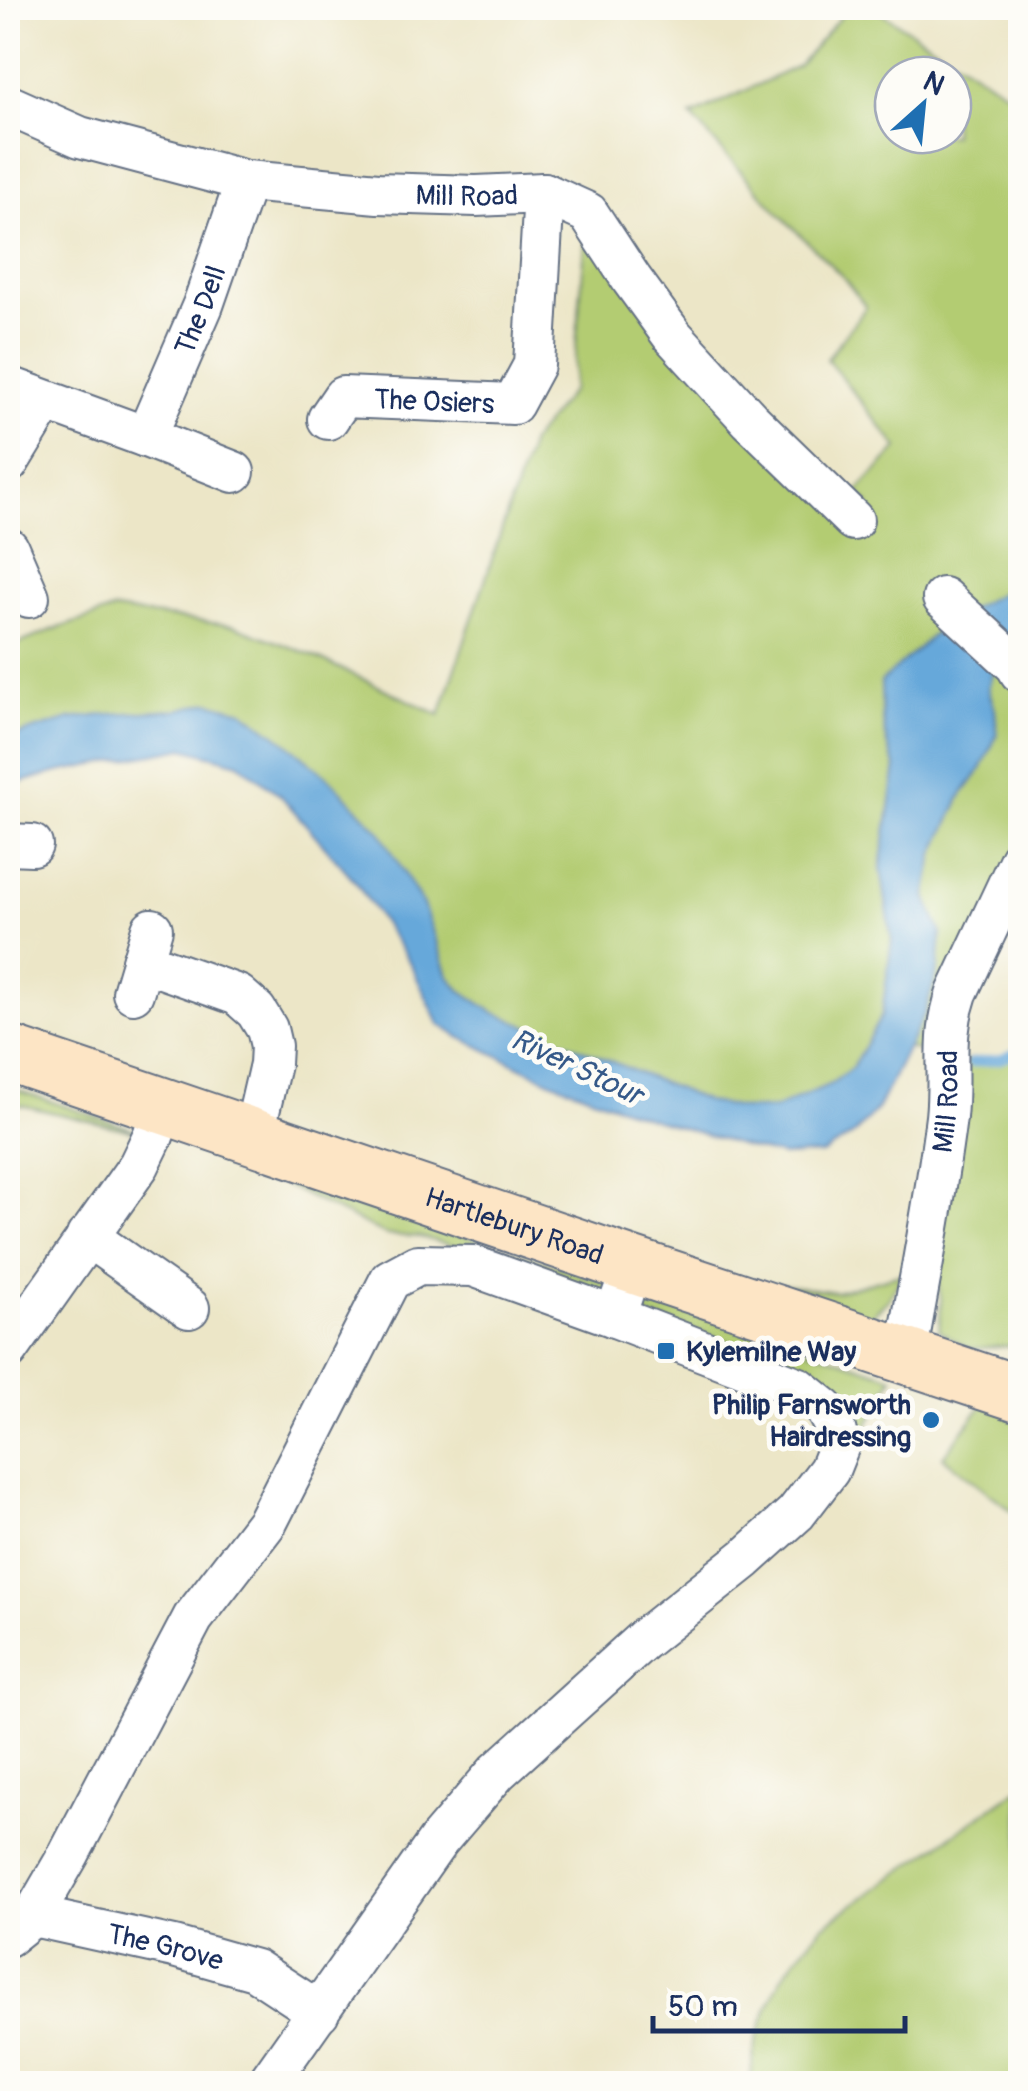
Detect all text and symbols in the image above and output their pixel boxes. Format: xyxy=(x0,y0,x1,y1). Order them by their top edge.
north arrow xyxy=(873,55,973,155)
text: N xyxy=(917,64,950,104)
street label: Mill Road xyxy=(415,178,519,215)
street label: The Dell xyxy=(168,261,234,361)
street label: The Osiers xyxy=(373,382,495,422)
water label: River Stour xyxy=(505,1021,651,1115)
street label: Mill Road xyxy=(925,1050,967,1155)
street label: Hartlebury Road xyxy=(420,1180,608,1273)
place label: Kylemilne Way xyxy=(686,1335,856,1370)
marker: Kylemilne Way xyxy=(655,1340,677,1362)
place label: Philip Farnsworth Hairdressing xyxy=(712,1388,911,1455)
marker: Philip Farnsworth Hairdressing xyxy=(920,1409,942,1431)
street label: The Grove xyxy=(104,1917,227,1979)
scale bar xyxy=(653,1971,906,2033)
text: 50 m xyxy=(668,1988,738,2025)

